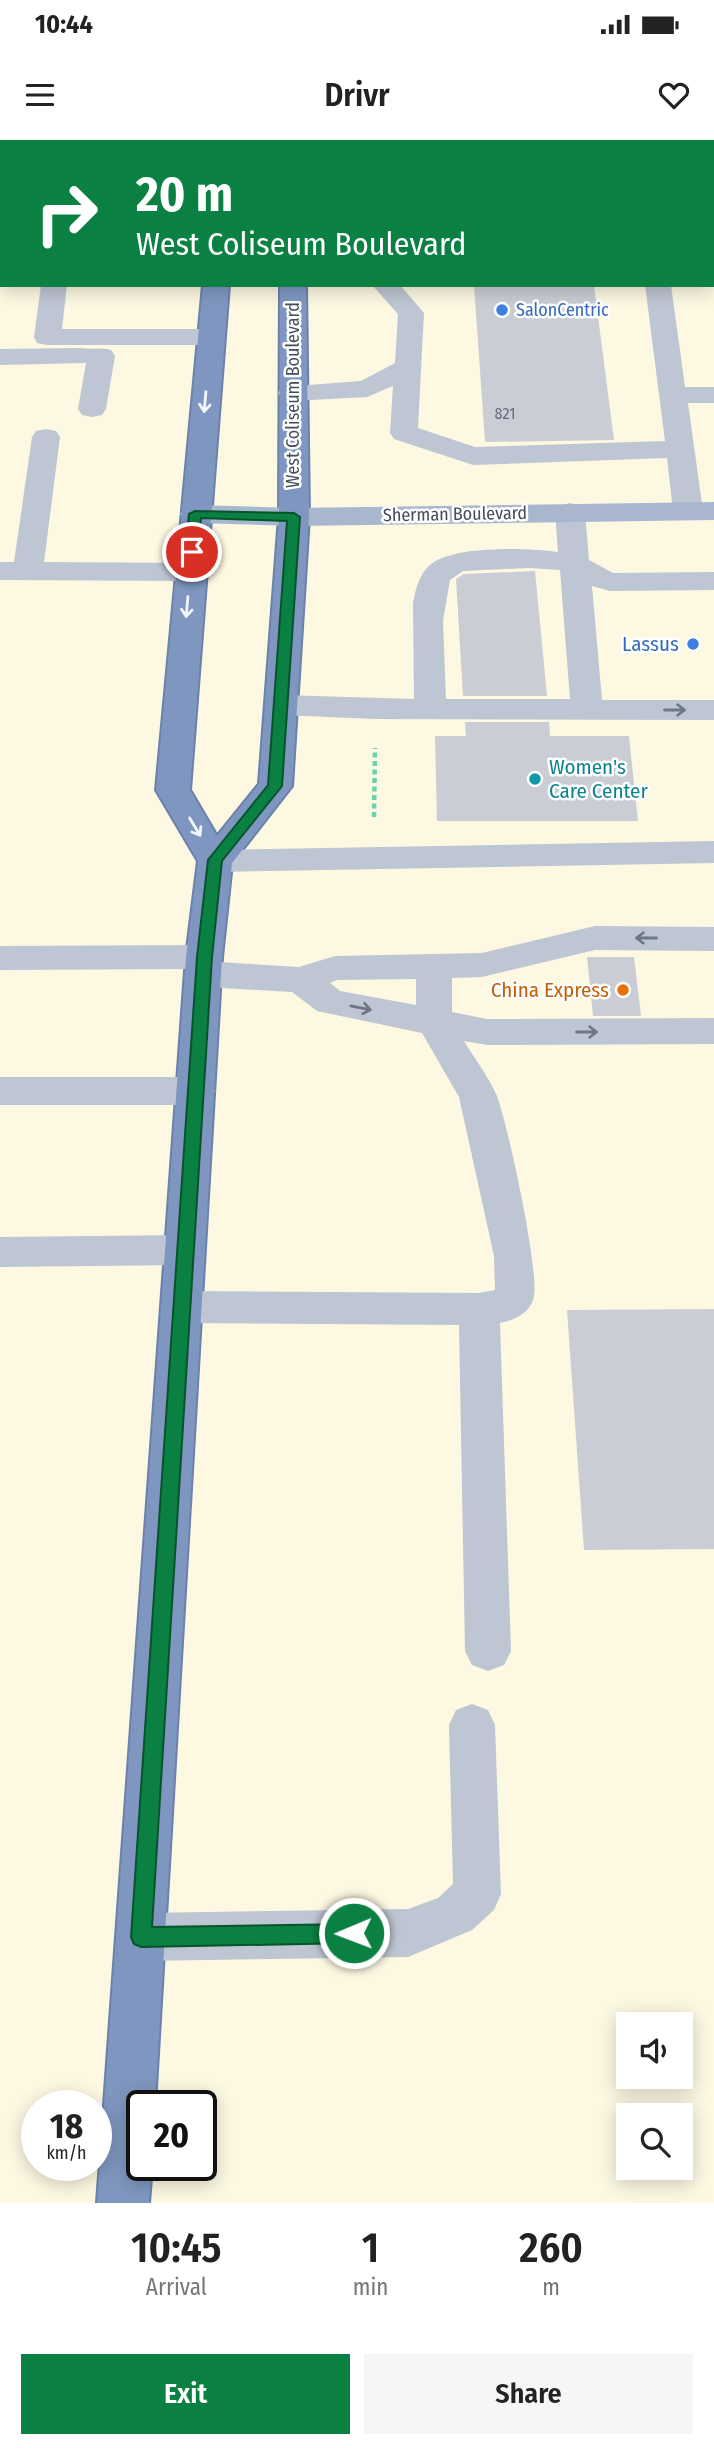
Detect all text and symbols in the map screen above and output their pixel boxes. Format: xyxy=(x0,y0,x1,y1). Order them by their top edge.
text: 10:44 xyxy=(35,9,93,40)
icon: menu xyxy=(21,76,59,114)
text: Drivr xyxy=(324,76,390,114)
icon: heart xyxy=(655,76,693,114)
text: 20 m xyxy=(136,165,233,224)
icon: right xyxy=(21,168,112,259)
text: West Coliseum Boulevard xyxy=(136,225,466,263)
place label: SalonCentric xyxy=(516,299,609,321)
street label: West Coliseum Boulevard xyxy=(282,302,304,488)
marker: SalonCentric xyxy=(494,302,510,318)
one-way arrow xyxy=(198,390,211,413)
house number: 821 xyxy=(495,404,515,423)
street label: Sherman Boulevard xyxy=(383,502,527,526)
pin xyxy=(162,522,222,582)
icon: arrive xyxy=(173,533,211,571)
one-way arrow xyxy=(180,595,193,617)
place label: Lassus xyxy=(622,631,679,657)
marker: Lassus xyxy=(685,636,701,652)
one-way arrow xyxy=(663,703,686,717)
place label: Women's Care Center xyxy=(549,754,648,804)
marker: Women's Care Center xyxy=(527,771,543,787)
one-way arrow xyxy=(188,817,202,837)
one-way arrow xyxy=(635,931,658,945)
place label: China Express xyxy=(491,977,609,1003)
marker: China Express xyxy=(615,982,631,998)
one-way arrow xyxy=(349,1002,372,1015)
one-way arrow xyxy=(575,1025,598,1039)
position arrow xyxy=(317,1896,391,1970)
map controls xyxy=(616,2012,693,2180)
button: sound xyxy=(616,2012,693,2089)
speed limit sign: 20 xyxy=(126,2090,217,2181)
button: search xyxy=(616,2103,693,2180)
text: 18 xyxy=(50,2105,83,2147)
text: km/h xyxy=(46,2142,87,2164)
text: 10:45 xyxy=(131,2223,222,2273)
text: 1 xyxy=(362,2223,379,2273)
text: 260 xyxy=(519,2223,583,2273)
text: Arrival xyxy=(146,2273,207,2301)
text: min xyxy=(353,2273,388,2301)
text: m xyxy=(542,2273,560,2301)
button: Exit xyxy=(21,2354,350,2434)
button: Share xyxy=(364,2354,693,2434)

